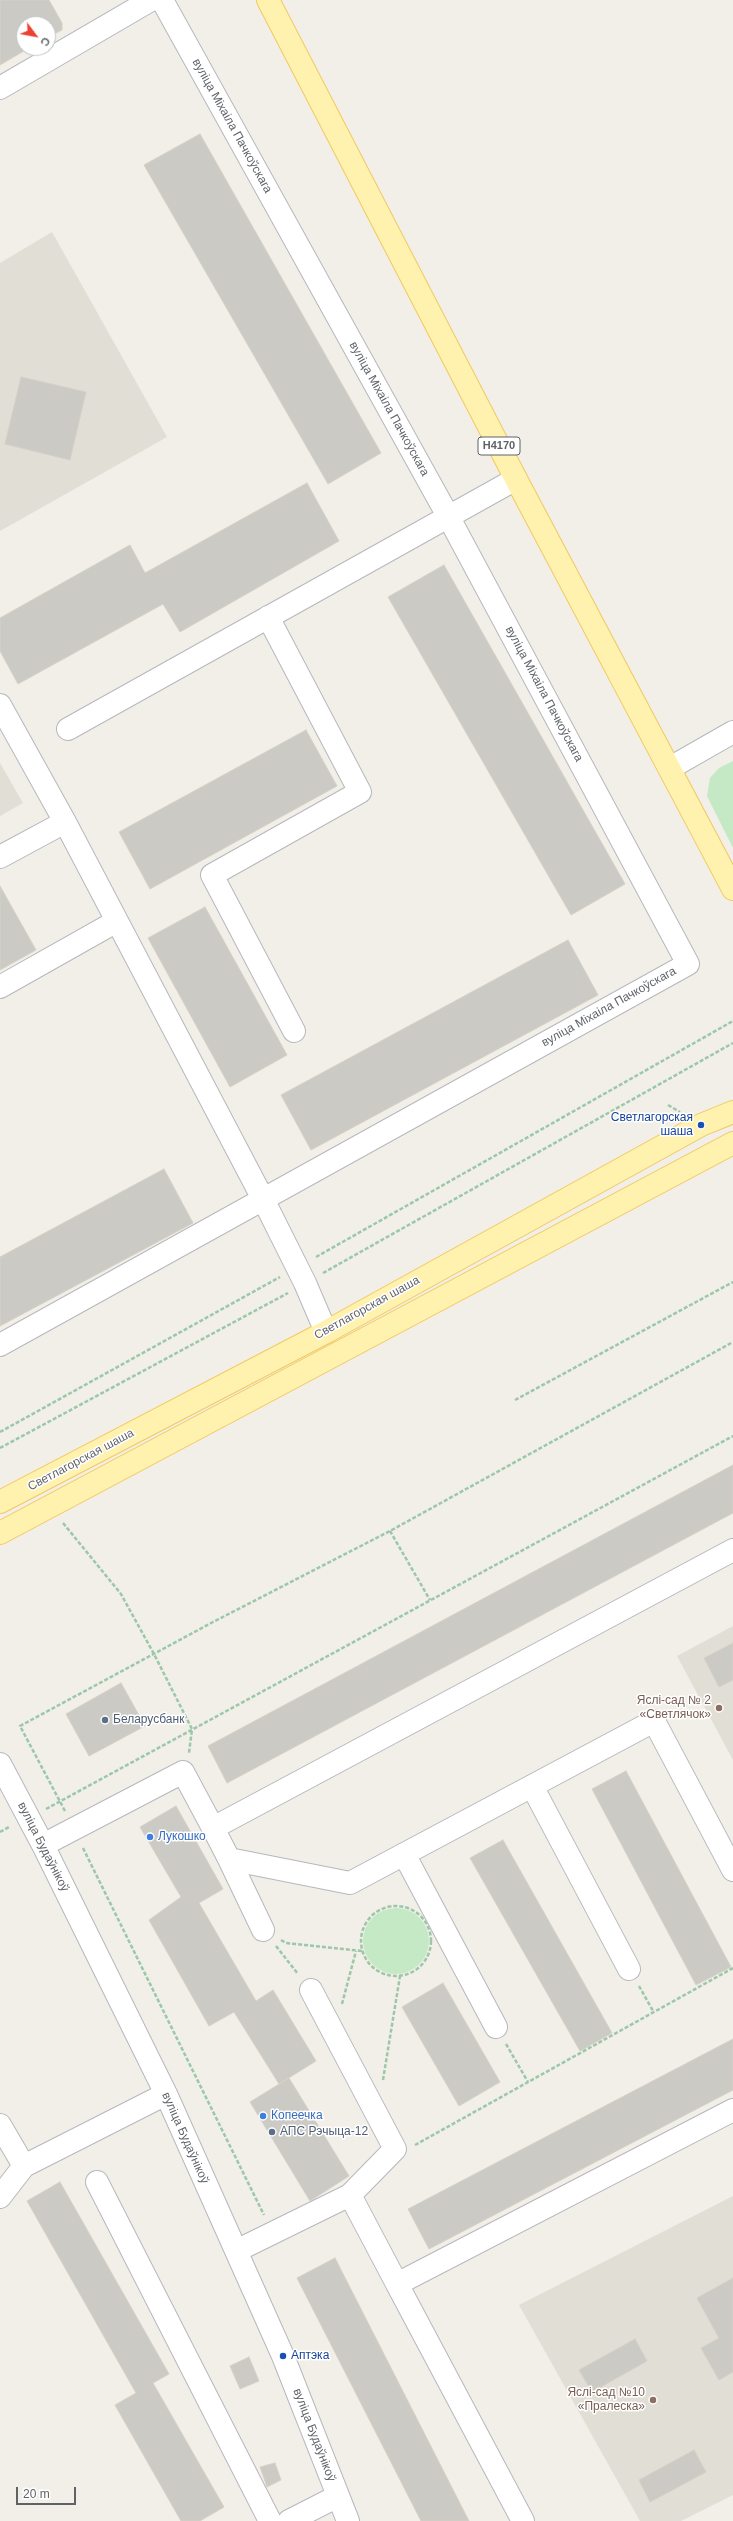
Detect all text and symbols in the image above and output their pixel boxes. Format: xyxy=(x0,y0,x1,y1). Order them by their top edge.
north arrow xyxy=(16,16,56,56)
text: С xyxy=(38,35,53,48)
street label: вуліца Міхаіла Пачкоўскага xyxy=(189,56,275,196)
street label: вуліца Міхаіла Пачкоўскага xyxy=(346,339,432,479)
road number: Н4170 xyxy=(478,437,520,455)
street label: вуліца Міхаіла Пачкоўскага xyxy=(502,624,586,764)
street label: вуліца Міхаіла Пачкоўскага xyxy=(539,964,679,1050)
place label: Светлагорская шаша xyxy=(611,1111,693,1139)
marker: Светлагорская шаша xyxy=(696,1120,706,1130)
street label: Светлагорская шаша xyxy=(312,1273,422,1343)
street label: Светлагорская шаша xyxy=(25,1426,137,1494)
place label: Яслі-сад № 2 «Светлячок» xyxy=(637,1694,711,1722)
marker: Яслі-сад № 2 «Светлячок» xyxy=(714,1703,724,1713)
place label: Беларусбанк xyxy=(113,1713,184,1727)
marker: Беларусбанк xyxy=(100,1715,110,1725)
street label: вуліца Будаўнікоў xyxy=(14,1800,72,1894)
place label: Лукошко xyxy=(158,1830,206,1844)
marker: Лукошко xyxy=(145,1832,155,1842)
street label: вуліца Будаўнікоў xyxy=(158,2090,212,2186)
place label: Копеечка xyxy=(271,2109,323,2123)
marker: Копеечка xyxy=(258,2111,268,2121)
place label: АПС Рэчыца-12 xyxy=(280,2125,368,2139)
marker: АПС Рэчыца-12 xyxy=(267,2127,277,2137)
place label: Аптэка xyxy=(291,2349,329,2363)
marker: Аптэка xyxy=(278,2351,288,2361)
street label: вуліца Будаўнікоў xyxy=(290,2386,338,2484)
place label: Яслі-сад №10 «Пралеска» xyxy=(567,2386,645,2414)
marker: Яслі-сад №10 «Пралеска» xyxy=(648,2395,658,2405)
scale bar xyxy=(18,2479,78,2505)
text: 20 m xyxy=(23,2487,50,2501)

